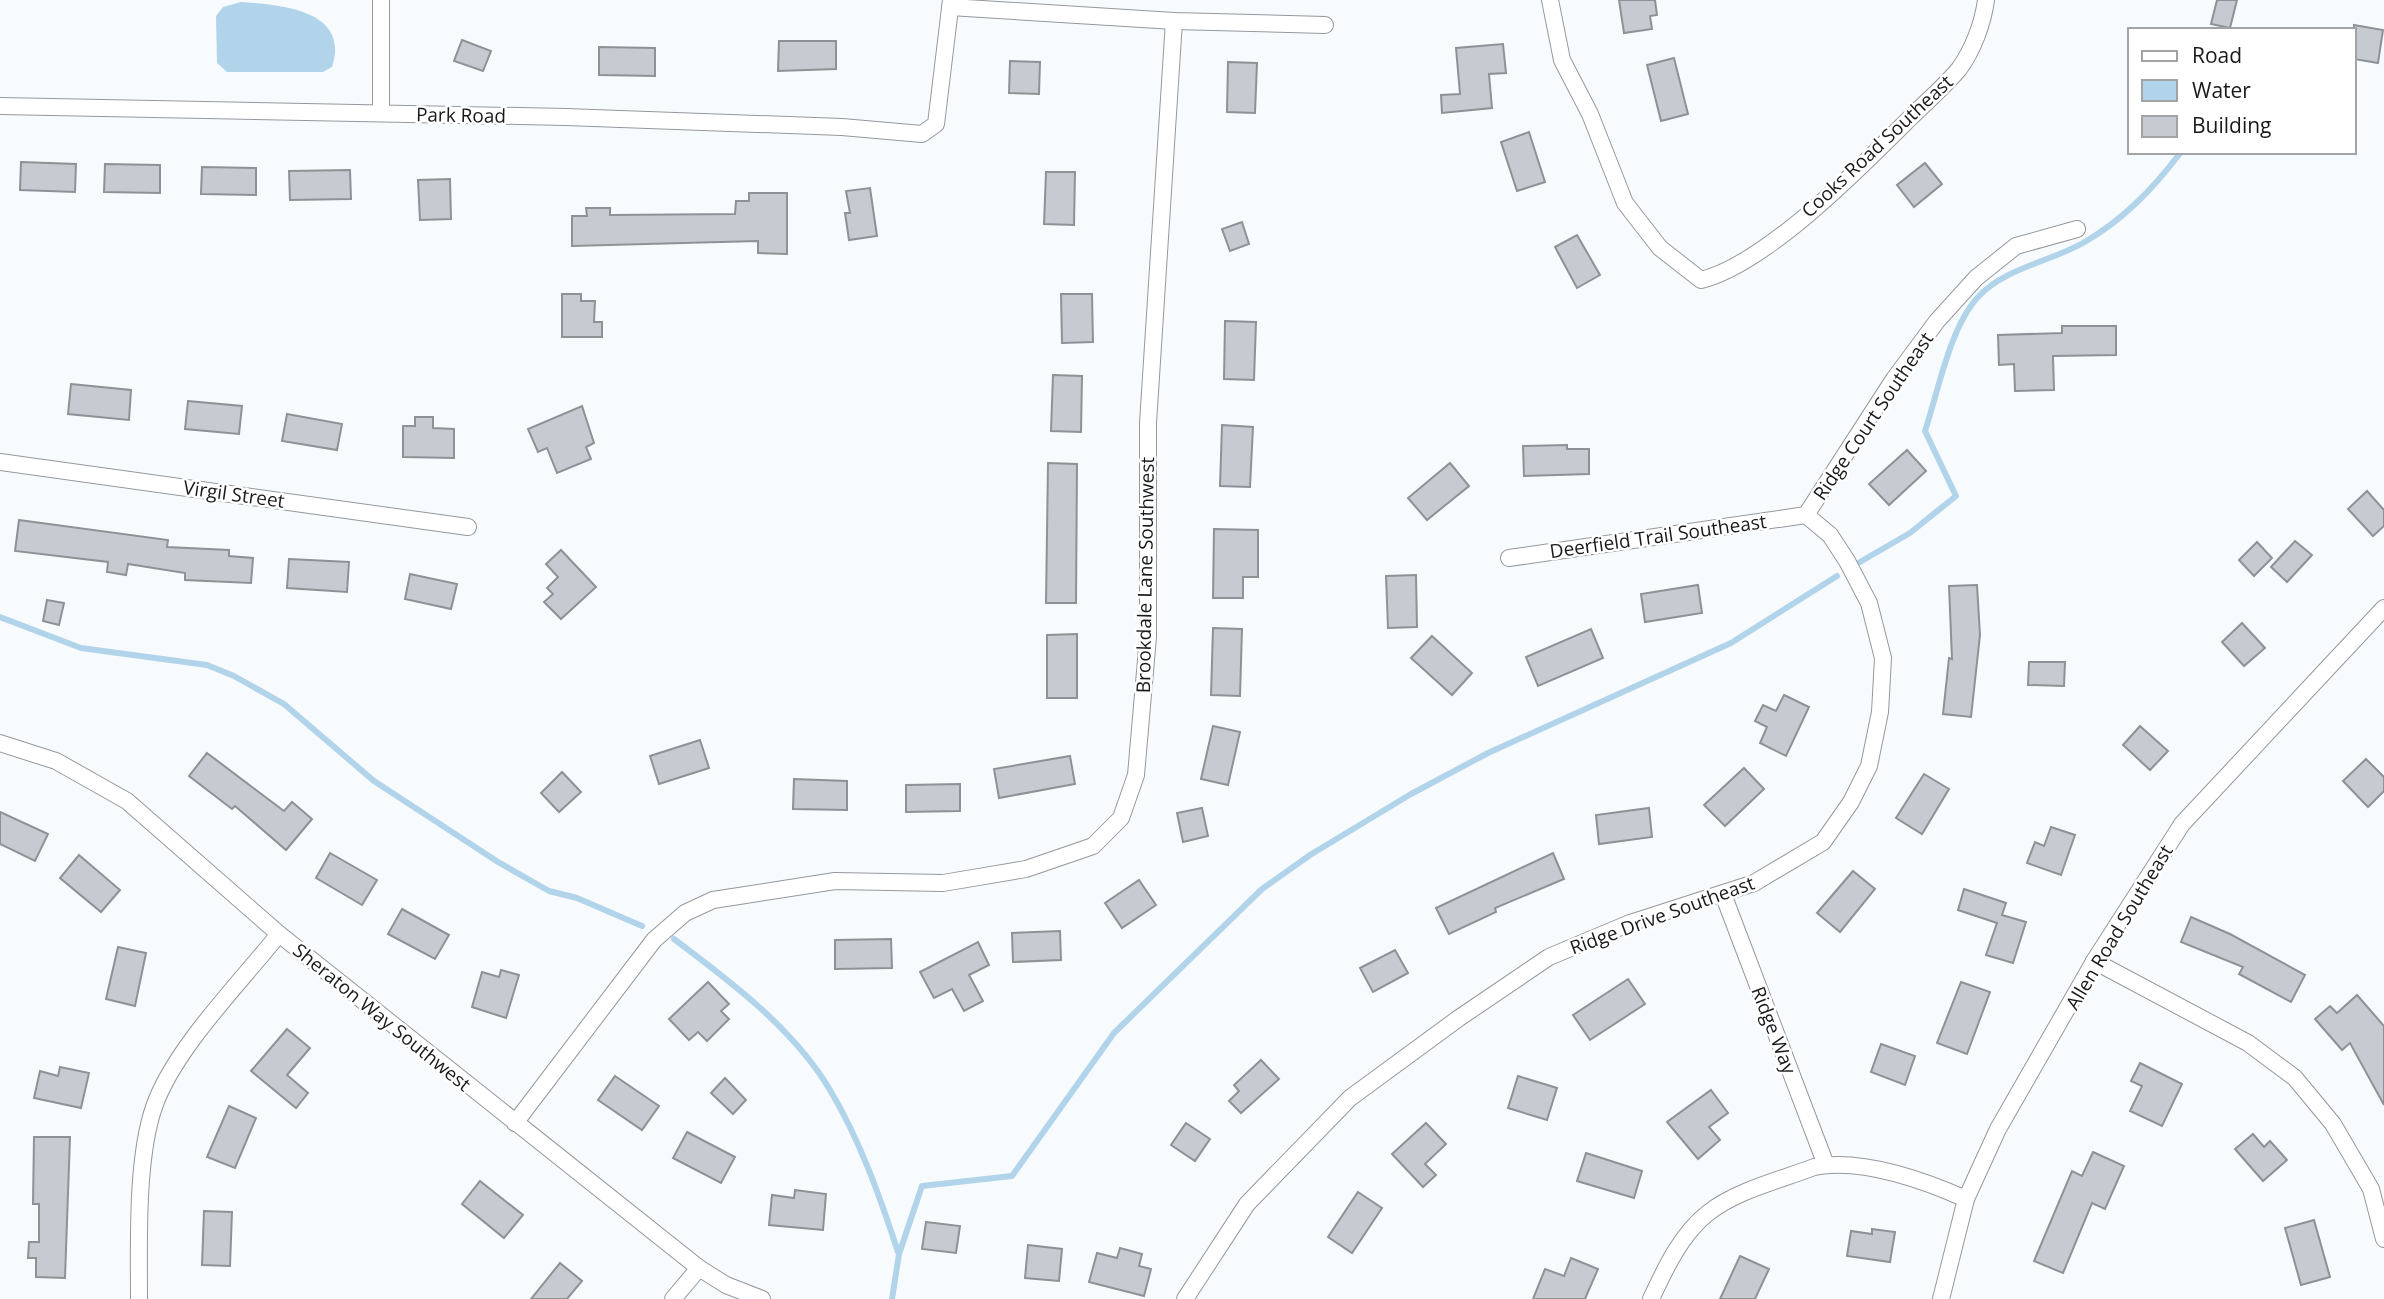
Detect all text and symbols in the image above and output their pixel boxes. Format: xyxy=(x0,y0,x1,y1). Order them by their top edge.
legend xyxy=(2128,28,2356,154)
text: Road xyxy=(2192,41,2242,69)
street label: Cooks Road Southeast xyxy=(1796,69,1958,223)
text: Water xyxy=(2192,76,2251,104)
street label: Park Road xyxy=(416,101,506,129)
text: Building xyxy=(2192,111,2271,139)
street label: Ridge Court Southeast xyxy=(1807,327,1939,505)
street label: Brookdale Lane Southwest xyxy=(1130,456,1160,693)
street label: Virgil Street xyxy=(182,474,286,514)
street label: Deerfield Trail Southeast xyxy=(1548,508,1768,564)
street label: Allen Road Southeast xyxy=(2059,839,2179,1014)
street label: Ridge Drive Southeast xyxy=(1566,869,1758,960)
street label: Sheraton Way Southwest xyxy=(288,937,476,1097)
street label: Ridge Way xyxy=(1745,983,1803,1078)

